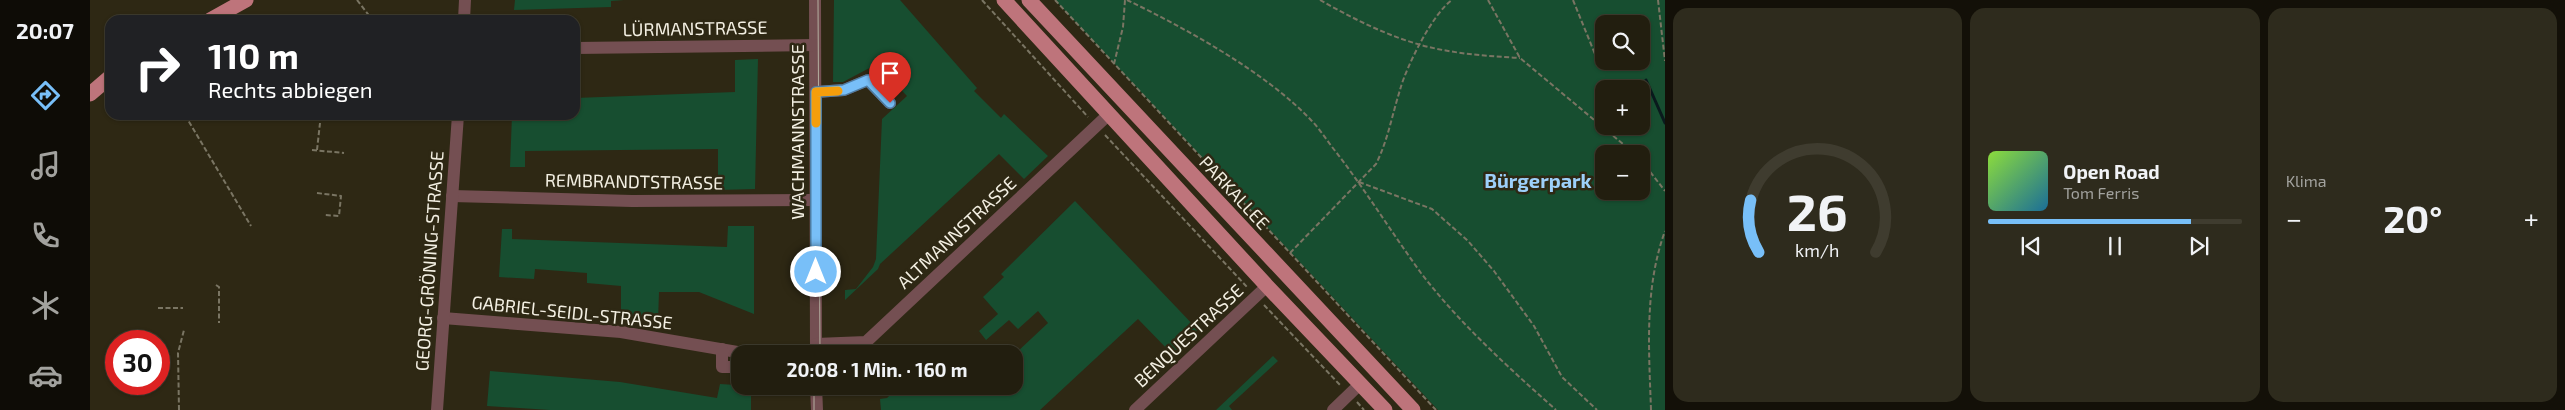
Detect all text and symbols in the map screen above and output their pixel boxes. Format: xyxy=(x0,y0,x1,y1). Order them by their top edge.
map controls xyxy=(1595,15,1650,200)
button: search xyxy=(1595,15,1650,70)
street label: LÜRMANSTRASSE xyxy=(622,16,768,40)
text: 20:07 xyxy=(16,17,74,43)
text: 110 m xyxy=(208,34,299,76)
icon: right xyxy=(125,35,190,100)
street label: WACHMANNSTRASSE xyxy=(786,44,808,220)
pin xyxy=(869,52,911,103)
icon: arrive xyxy=(876,59,904,87)
text: Rechts abbiegen xyxy=(208,76,373,102)
icon: directions xyxy=(28,78,63,113)
button: + xyxy=(1595,80,1650,135)
button: − xyxy=(1595,145,1650,200)
icon: music xyxy=(28,148,63,183)
street label: GEORG-GRÖNING-STRASSE xyxy=(410,150,448,372)
street label: PARKALLEE xyxy=(1195,151,1274,234)
text: Open Road xyxy=(2063,160,2160,183)
street label: REMBRANDTSTRASSE xyxy=(545,168,723,194)
district label: Bürgerpark xyxy=(1484,168,1593,192)
text: Klima xyxy=(2286,171,2327,190)
street label: ALTMANNSTRASSE xyxy=(892,172,1020,293)
text: 26 xyxy=(1787,179,1848,241)
text: Tom Ferris xyxy=(2063,183,2139,202)
text: 20° xyxy=(2383,195,2442,241)
text: − xyxy=(2286,201,2302,235)
text: + xyxy=(2524,201,2539,235)
icon: phone xyxy=(28,218,63,253)
icon: previous xyxy=(2017,232,2045,260)
icon: pause xyxy=(2101,232,2129,260)
icon: next xyxy=(2185,232,2213,260)
text: km/h xyxy=(1795,239,1840,261)
position arrow xyxy=(789,245,841,297)
street label: BENQUESTRASSE xyxy=(1129,279,1247,391)
icon: climate xyxy=(28,288,63,323)
street label: GABRIEL-SEIDL-STRASSE xyxy=(470,291,674,334)
speed limit sign: 30 xyxy=(105,330,170,395)
icon: car xyxy=(28,358,63,393)
text: 20:08 · 1 Min. · 160 m xyxy=(787,358,967,381)

